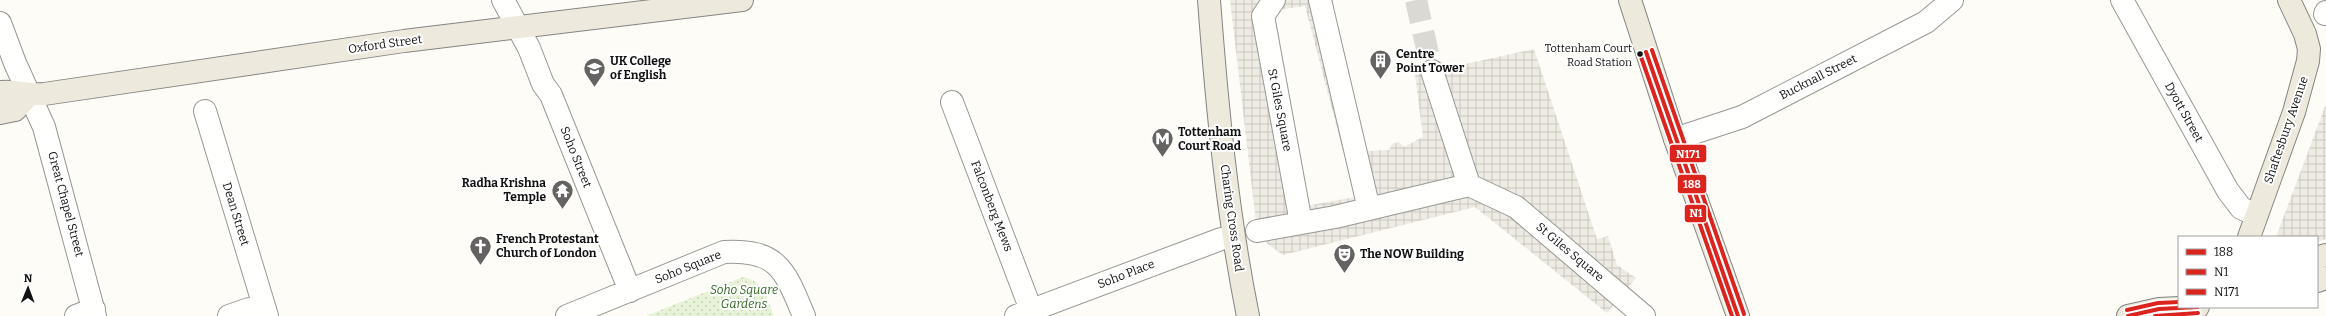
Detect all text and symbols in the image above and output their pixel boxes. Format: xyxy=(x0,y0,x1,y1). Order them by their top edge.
street label: Oxford Street xyxy=(347,32,423,56)
place label: Tottenham Court Road Station xyxy=(1545,42,1632,69)
place label: Centre Point Tower xyxy=(1396,47,1465,75)
building icon: Centre Point Tower xyxy=(1368,48,1394,81)
marker: Tottenham Court Road Station xyxy=(1635,49,1645,59)
street label: Bucknall Street xyxy=(1777,51,1860,103)
place label: UK College of English xyxy=(610,54,672,82)
school or university icon: UK College of English xyxy=(581,55,607,88)
street label: St Giles Square xyxy=(1265,67,1295,153)
street label: Shaftesbury Avenue xyxy=(2261,74,2311,186)
street label: Dyott Street xyxy=(2162,80,2207,145)
street label: Soho Street xyxy=(557,124,595,190)
place label: Tottenham Court Road xyxy=(1178,125,1242,153)
metro station icon: Tottenham Court Road xyxy=(1150,126,1176,159)
line badge: N171 xyxy=(1669,144,1707,163)
text: N171 xyxy=(1676,148,1700,161)
street label: Great Chapel Street xyxy=(45,150,87,259)
street label: Falconberg Mews xyxy=(968,158,1016,254)
street label: Charing Cross Road xyxy=(1218,163,1246,273)
line badge: 188 xyxy=(1677,174,1707,194)
place label: Radha Krishna Temple xyxy=(462,176,546,204)
temple icon: Radha Krishna Temple xyxy=(549,177,575,210)
text: 188 xyxy=(1683,178,1701,191)
street label: Dean Street xyxy=(220,181,252,248)
line badge: N1 xyxy=(1684,204,1707,223)
text: N1 xyxy=(1689,207,1703,220)
street label: St Giles Square xyxy=(1533,220,1607,284)
place label: French Protestant Church of London xyxy=(496,232,599,260)
church icon: French Protestant Church of London xyxy=(467,233,493,266)
legend xyxy=(2178,236,2318,308)
theatre icon: The NOW Building xyxy=(1331,241,1357,274)
text: 188 xyxy=(2214,245,2233,259)
street label: Soho Square xyxy=(653,247,723,287)
place label: The NOW Building xyxy=(1360,247,1464,261)
street label: Soho Place xyxy=(1095,257,1157,291)
text: N1 xyxy=(2214,265,2229,279)
north arrow xyxy=(8,268,48,308)
text: N xyxy=(24,272,33,285)
park label: Soho Square Gardens xyxy=(710,283,778,311)
text: N171 xyxy=(2214,285,2239,299)

